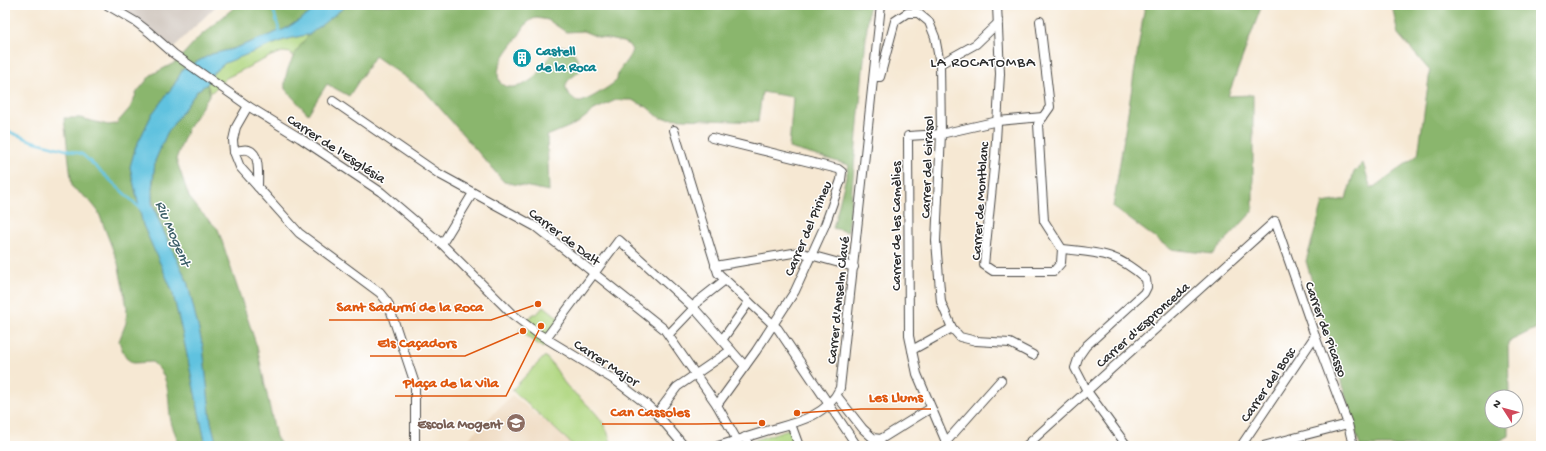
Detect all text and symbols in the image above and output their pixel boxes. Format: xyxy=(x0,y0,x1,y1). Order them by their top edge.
place label: Castell de la Roca xyxy=(535,44,597,77)
building icon: Castell de la Roca xyxy=(511,47,533,69)
district label: LA ROCATOMBA xyxy=(930,54,1036,72)
street label: Carrer de l'Església xyxy=(283,112,389,189)
street label: Carrer del Girasol xyxy=(918,115,939,219)
street label: Carrer de Montblanc xyxy=(969,140,994,261)
street label: Carrer de les Camèlies xyxy=(889,161,906,291)
street label: Carrer del Pirineu xyxy=(782,178,837,279)
water label: Riu Mogent xyxy=(150,198,195,272)
street label: Carrer de Dalt xyxy=(524,206,604,271)
street label: Carrer d'Anselm Clavé xyxy=(824,235,855,365)
street label: Carrer d'Espronceda xyxy=(1093,279,1195,372)
street label: Carrer de Picasso xyxy=(1299,280,1350,380)
callout: Sant Sadurní de la Roca xyxy=(329,293,491,320)
text: Sant Sadurní de la Roca xyxy=(337,299,484,317)
callout: Els Caçadors xyxy=(370,329,465,356)
text: Els Caçadors xyxy=(377,335,458,353)
street label: Carrer Major xyxy=(570,337,642,392)
street label: Carrer del Bosc xyxy=(1238,344,1301,426)
callout: Plaça de la Vila xyxy=(395,369,506,396)
text: Plaça de la Vila xyxy=(402,375,499,393)
callout: Les Llums xyxy=(861,382,931,409)
text: Les Llums xyxy=(869,389,925,407)
north arrow xyxy=(1484,389,1524,429)
callout: Can Cassoles xyxy=(602,397,697,424)
text: N xyxy=(1491,398,1504,411)
text: Can Cassoles xyxy=(610,404,691,422)
school or university icon: Escola Mogent xyxy=(505,412,527,434)
place label: Escola Mogent xyxy=(417,417,503,434)

